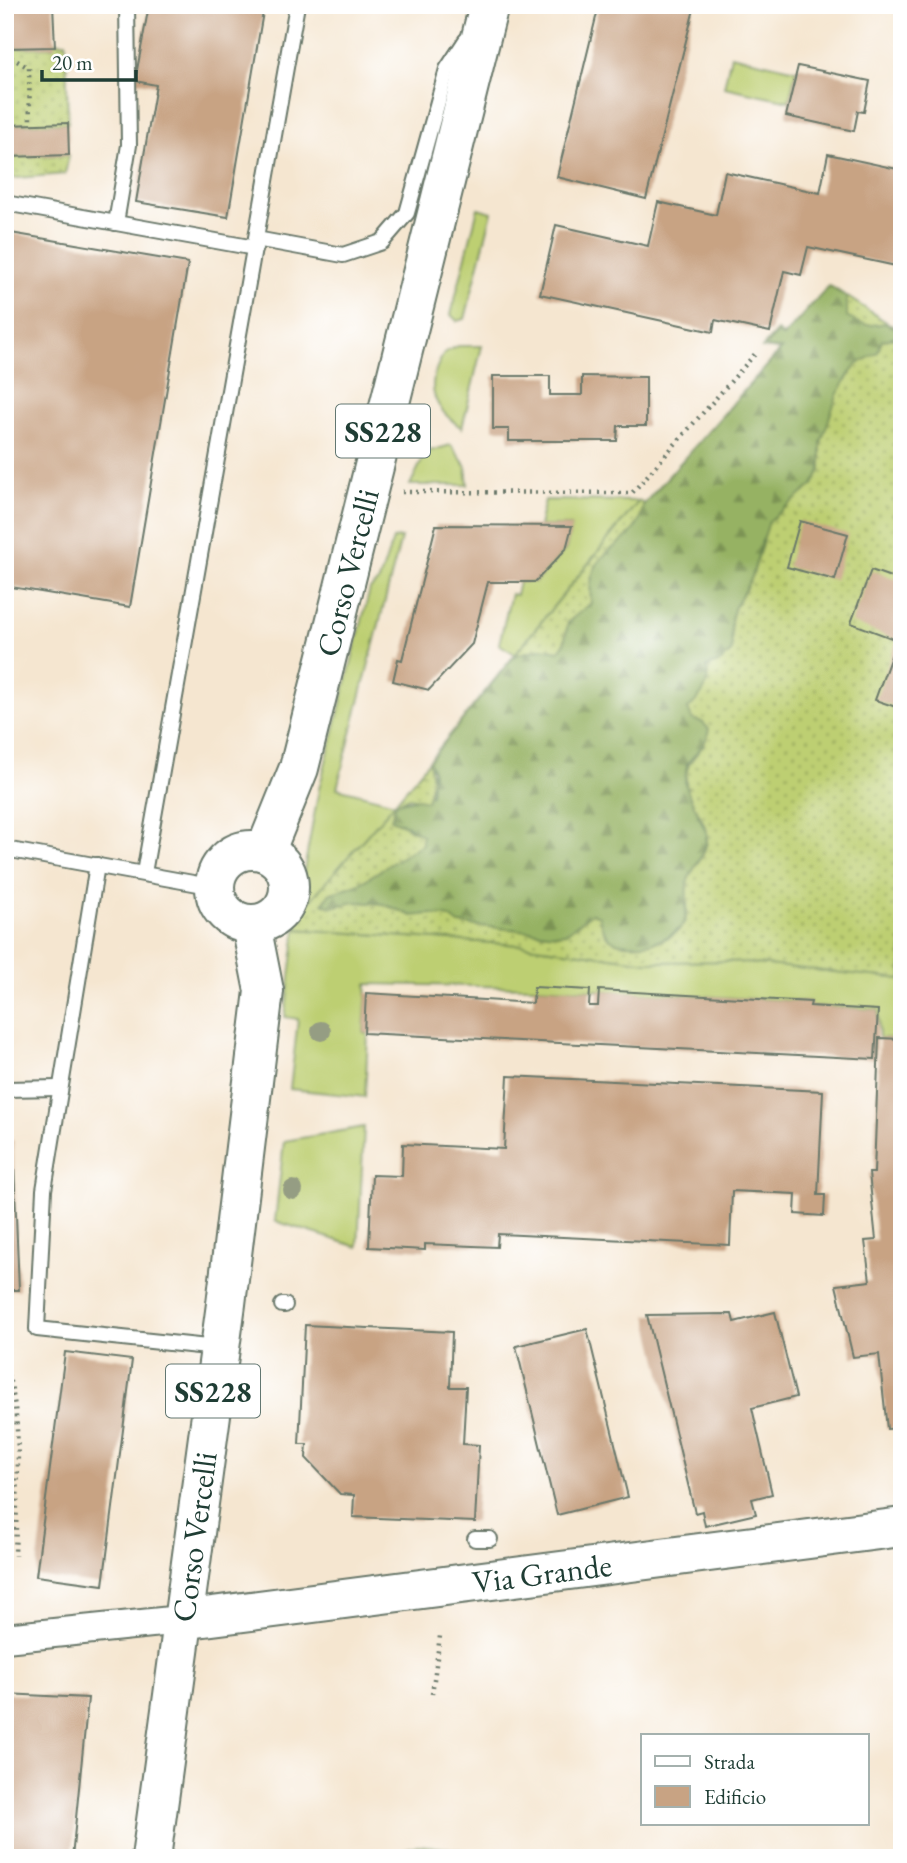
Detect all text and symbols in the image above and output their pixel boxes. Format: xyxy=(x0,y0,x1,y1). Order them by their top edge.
scale bar xyxy=(42,38,136,82)
text: 20 m xyxy=(52,49,93,76)
road number: SS228 xyxy=(336,404,430,458)
street label: Corso Vercelli xyxy=(307,484,389,661)
road number: SS228 xyxy=(166,1364,260,1418)
street label: Corso Vercelli xyxy=(162,1449,227,1625)
street label: Via Grande xyxy=(470,1544,614,1603)
legend xyxy=(641,1734,869,1825)
text: Strada xyxy=(704,1748,755,1775)
text: Edificio xyxy=(704,1783,766,1810)

